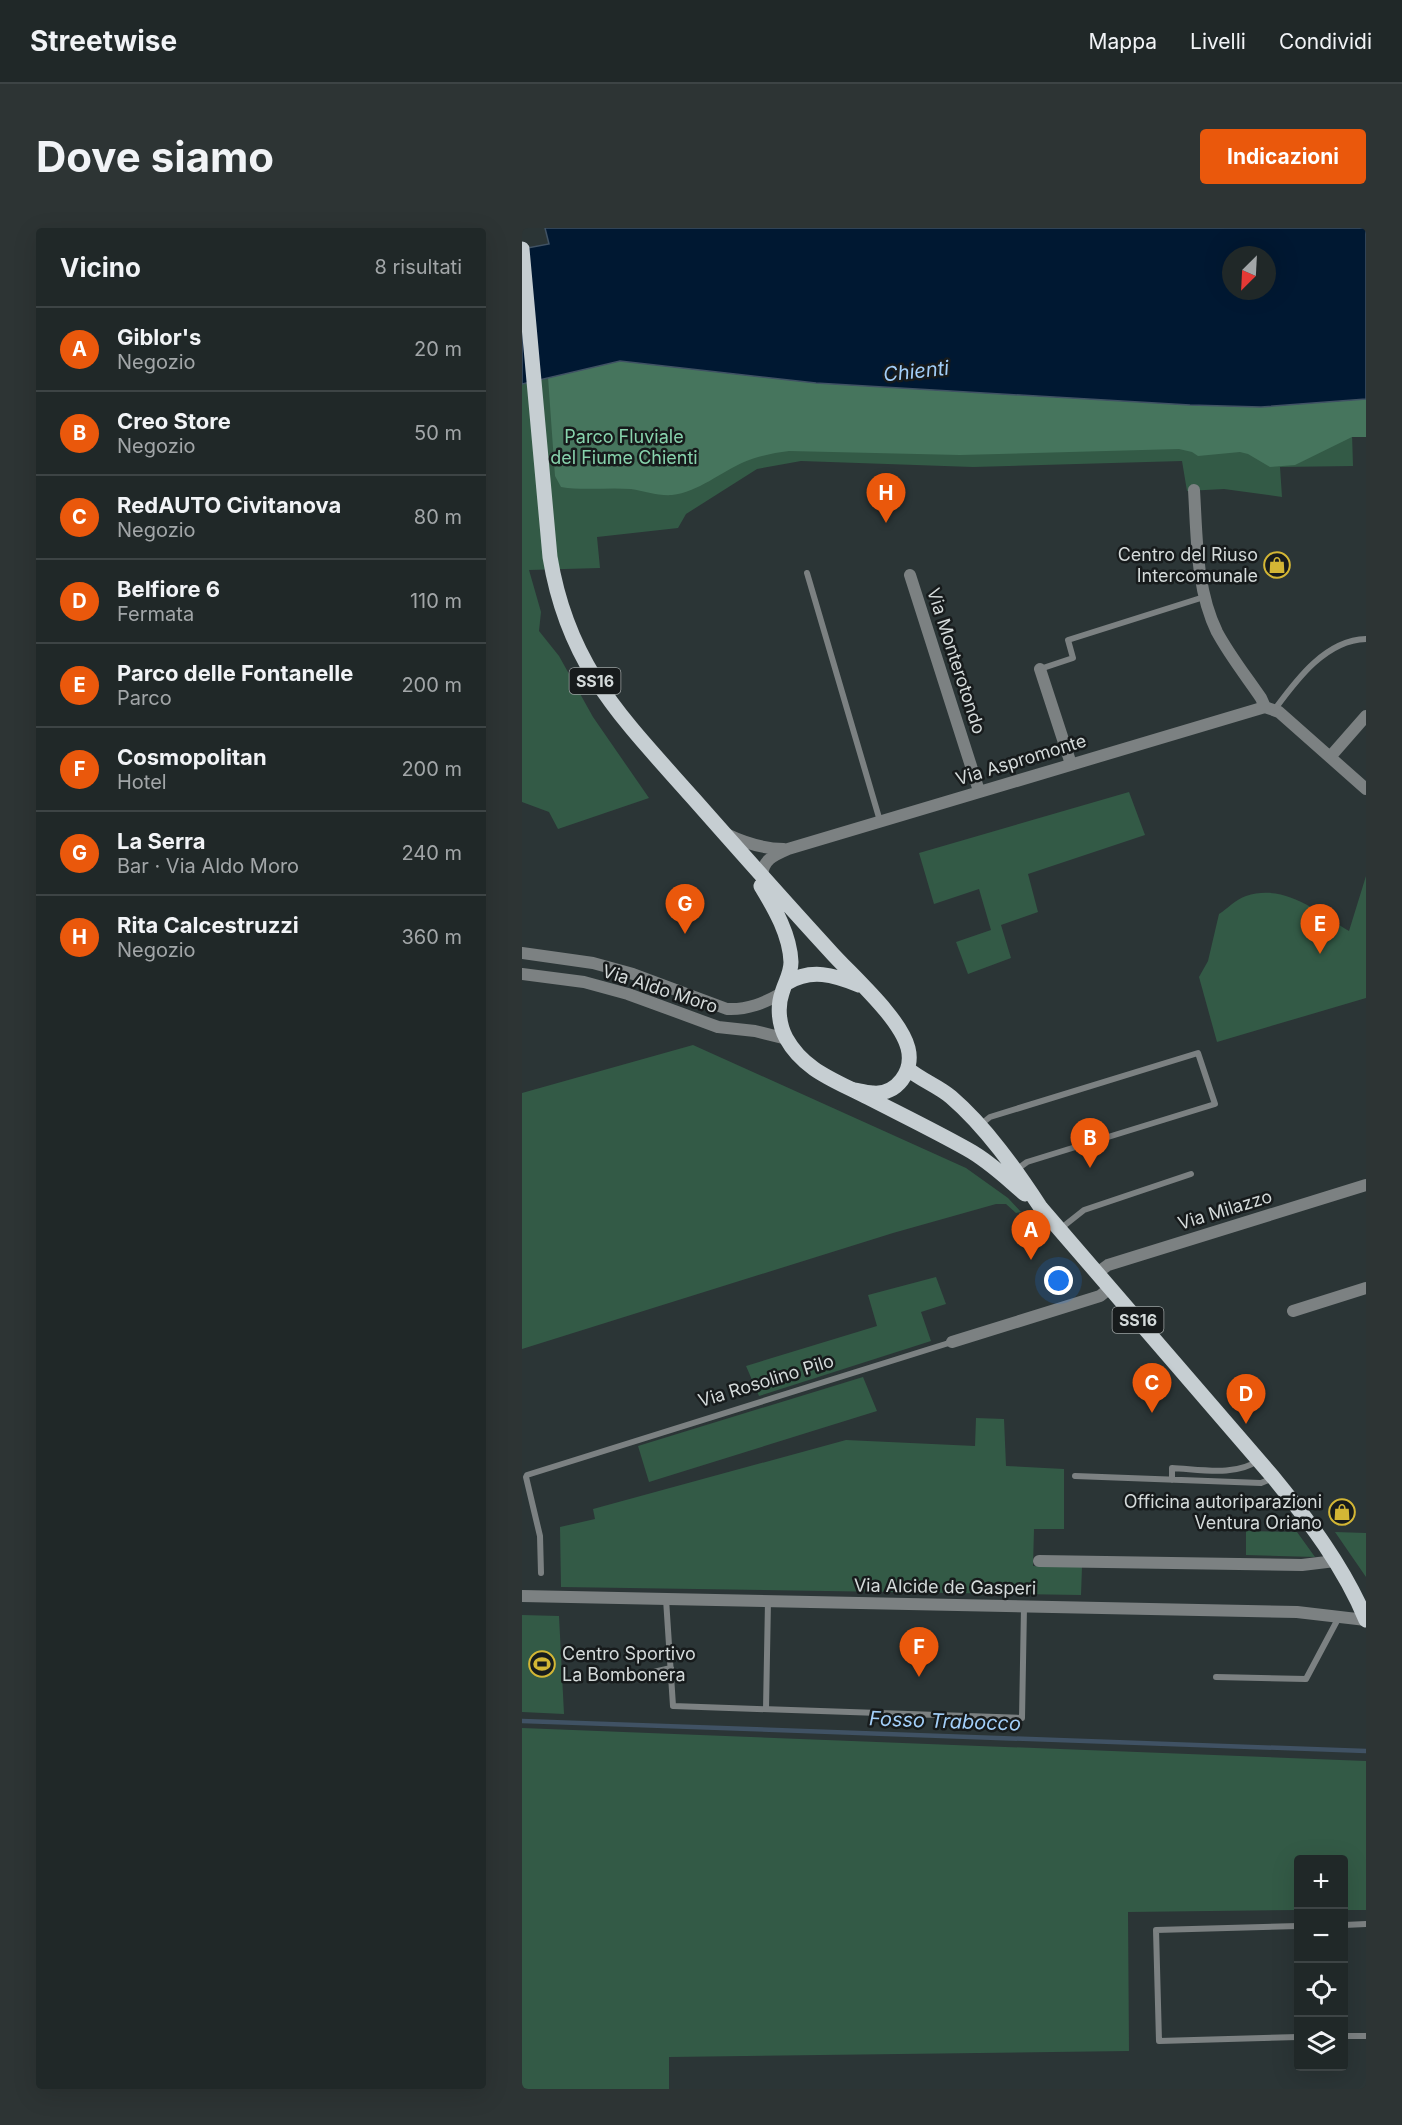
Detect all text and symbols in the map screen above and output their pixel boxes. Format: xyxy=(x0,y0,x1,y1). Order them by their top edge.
text: Streetwise xyxy=(30,24,177,58)
text: Mappa xyxy=(1089,29,1157,54)
text: Livelli xyxy=(1190,29,1246,54)
text: Condividi xyxy=(1279,29,1372,54)
button: Indicazioni xyxy=(1200,129,1366,184)
text: Dove siamo xyxy=(36,131,274,182)
north arrow xyxy=(1222,246,1276,300)
text: Vicino xyxy=(60,252,141,283)
text: 8 risultati xyxy=(375,255,462,279)
text: Giblor's xyxy=(117,324,201,350)
text: A xyxy=(72,337,87,361)
text: 20 m xyxy=(414,337,462,361)
text: Negozio xyxy=(117,350,196,374)
water label: Chienti xyxy=(882,355,951,386)
text: Creo Store xyxy=(117,408,231,434)
text: B xyxy=(73,421,86,445)
text: 50 m xyxy=(414,421,462,445)
park label: Parco Fluviale del Fiume Chienti xyxy=(550,426,698,468)
text: Negozio xyxy=(117,434,196,458)
pin: H xyxy=(866,474,906,523)
text: RedAUTO Civitanova xyxy=(117,492,341,518)
text: C xyxy=(72,505,87,529)
text: 80 m xyxy=(414,505,462,529)
text: Negozio xyxy=(117,518,196,542)
place label: Centro del Riuso Intercomunale xyxy=(1118,544,1258,586)
shop icon: Centro del Riuso Intercomunale xyxy=(1262,550,1292,580)
text: Belfiore 6 xyxy=(117,576,220,602)
street label: Via Monterotondo xyxy=(923,585,990,736)
text: D xyxy=(72,589,87,613)
text: 110 m xyxy=(410,589,462,613)
text: Fermata xyxy=(117,602,194,626)
text: Parco delle Fontanelle xyxy=(117,660,353,686)
road number: SS16 xyxy=(570,668,620,694)
text: E xyxy=(73,673,86,697)
text: 200 m xyxy=(401,673,462,697)
text: Parco xyxy=(117,686,172,710)
street label: Via Aspromonte xyxy=(953,730,1089,789)
text: Cosmopolitan xyxy=(117,744,267,770)
text: F xyxy=(74,757,85,781)
text: 200 m xyxy=(401,757,462,781)
text: Hotel xyxy=(117,770,167,794)
text: La Serra xyxy=(117,828,205,854)
text: G xyxy=(72,841,87,865)
text: 240 m xyxy=(401,841,462,865)
text: Bar · Via Aldo Moro xyxy=(117,854,299,878)
pin: G xyxy=(666,884,704,934)
pin: E xyxy=(1300,904,1340,954)
text: Rita Calcestruzzi xyxy=(117,912,299,938)
text: H xyxy=(72,925,87,949)
text: 360 m xyxy=(401,925,462,949)
text: Negozio xyxy=(117,938,196,962)
street label: Via Aldo Moro xyxy=(600,960,720,1017)
pin: B xyxy=(1070,1118,1110,1168)
street label: Via Milazzo xyxy=(1175,1185,1275,1234)
pin: A xyxy=(1012,1210,1050,1260)
your location xyxy=(1044,1266,1073,1295)
road number: SS16 xyxy=(1112,1307,1164,1333)
street label: Via Rosolino Pilo xyxy=(696,1350,836,1411)
pin: C xyxy=(1132,1364,1172,1413)
pin: D xyxy=(1226,1374,1266,1424)
place label: Officina autoriparazioni Ventura Oriano xyxy=(1124,1491,1322,1533)
shop icon: Officina autoriparazioni Ventura Oriano xyxy=(1327,1497,1357,1527)
street label: Via Alcide de Gasperi xyxy=(854,1574,1036,1599)
pin: F xyxy=(900,1628,938,1677)
place label: Centro Sportivo La Bombonera xyxy=(562,1643,696,1685)
sports icon: Centro Sportivo La Bombonera xyxy=(527,1649,557,1679)
water label: Fosso Trabocco xyxy=(869,1706,1021,1736)
map controls xyxy=(1294,1855,1348,2071)
button: + xyxy=(1294,1855,1348,1909)
button: − xyxy=(1294,1909,1348,1963)
button: locate xyxy=(1294,1963,1348,2017)
button: layers xyxy=(1294,2017,1348,2071)

